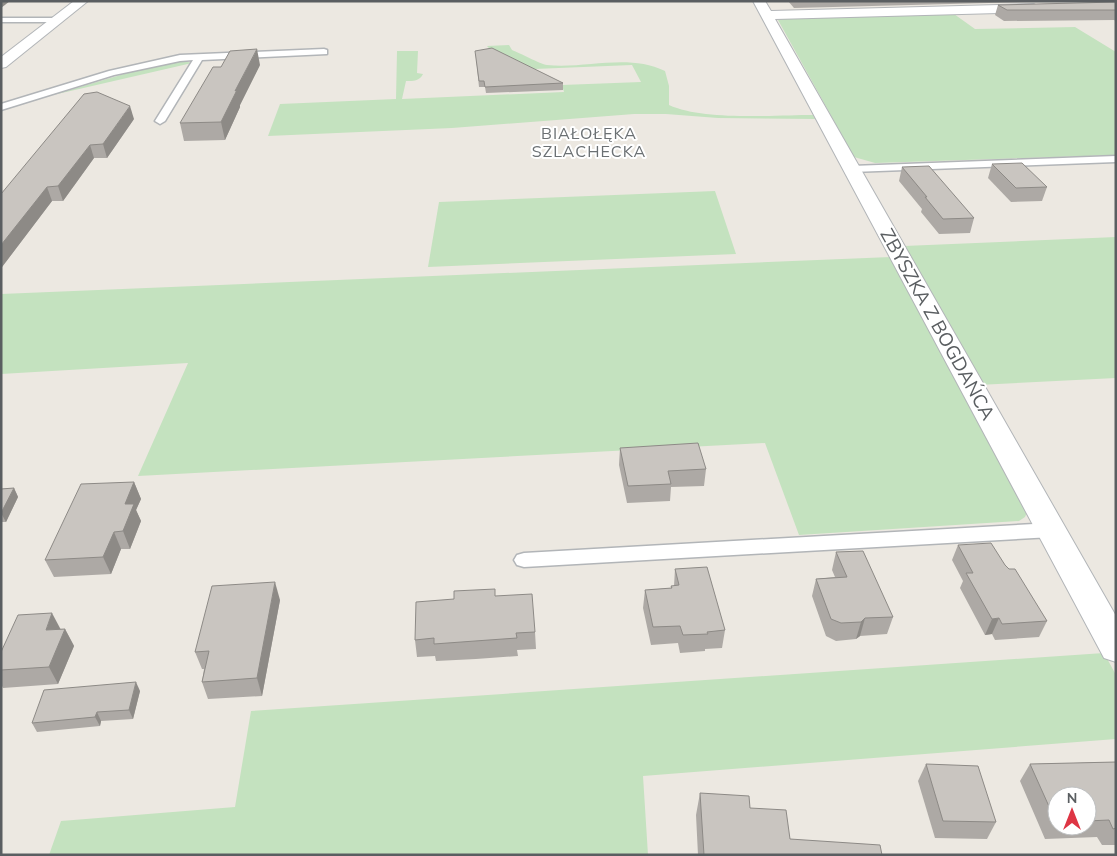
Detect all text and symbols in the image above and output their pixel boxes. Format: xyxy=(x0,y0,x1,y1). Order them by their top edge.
district label: BIAŁOŁĘKA SZLACHECKA xyxy=(532,123,646,161)
street label: ZBYSZKA Z BOGDAŃCA xyxy=(875,224,1001,424)
north arrow xyxy=(1047,786,1097,836)
text: N xyxy=(1067,789,1077,807)

